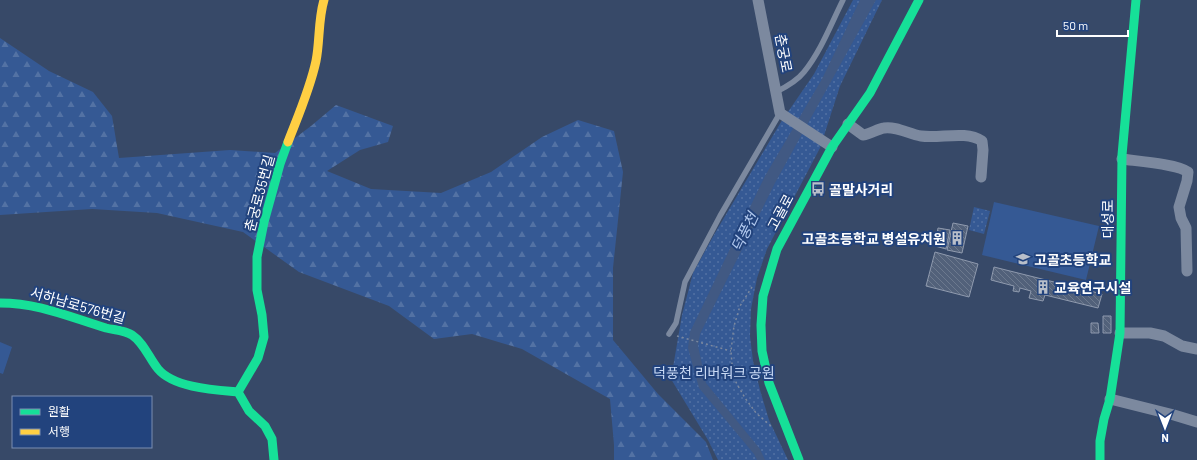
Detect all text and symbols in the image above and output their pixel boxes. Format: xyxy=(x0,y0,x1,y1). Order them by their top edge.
scale bar xyxy=(1057,12,1128,38)
text: 50 m xyxy=(1063,18,1088,32)
street label: 춘궁로 xyxy=(772,32,796,74)
street label: 춘궁로35번길 xyxy=(241,153,277,233)
bus stop icon: 골말사거리 xyxy=(810,181,826,197)
place label: 골말사거리 xyxy=(829,181,893,198)
street label: 고골로 xyxy=(763,191,797,233)
street label: 대성로 xyxy=(1099,200,1116,238)
water label: 덕풍천 xyxy=(727,207,762,255)
place label: 고골초등학교 병설유치원 xyxy=(802,230,946,247)
building icon: 고골초등학교 병설유치원 xyxy=(949,230,965,246)
school or university icon: 고골초등학교 xyxy=(1015,251,1031,267)
place label: 고골초등학교 xyxy=(1034,251,1111,268)
building icon: 교육연구시설 xyxy=(1035,279,1051,295)
place label: 교육연구시설 xyxy=(1054,279,1131,296)
street label: 서하남로576번길 xyxy=(28,283,128,327)
park label: 덕풍천 리버워크 공원 xyxy=(653,364,775,381)
legend xyxy=(12,396,152,448)
text: 원활 xyxy=(48,404,70,418)
north arrow xyxy=(1145,408,1185,448)
text: 서행 xyxy=(48,424,70,438)
text: N xyxy=(1161,432,1169,445)

